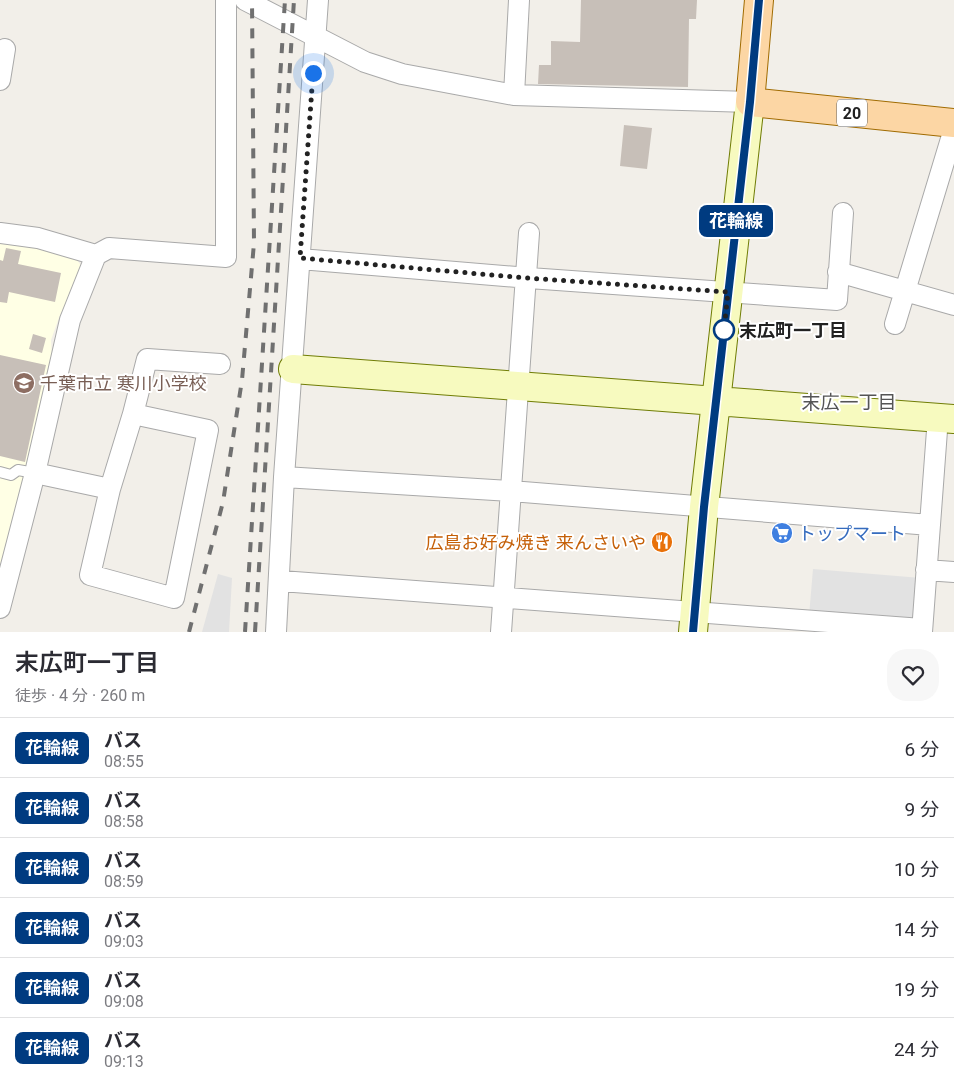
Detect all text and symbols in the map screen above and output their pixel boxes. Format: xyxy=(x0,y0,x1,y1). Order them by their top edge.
your location xyxy=(301,61,326,86)
road number: 20 xyxy=(837,100,867,126)
line badge: 花輪線 xyxy=(707,205,765,237)
text: 花輪線 xyxy=(709,210,763,231)
marker: 末広町一丁目 xyxy=(713,319,735,341)
place label: 末広町一丁目 xyxy=(739,320,847,341)
school or university icon: 千葉市立 寒川小学校 xyxy=(12,371,36,395)
place label: 千葉市立 寒川小学校 xyxy=(40,373,206,394)
district label: 末広一丁目 xyxy=(801,391,897,414)
supermarket icon: トップマート xyxy=(770,521,794,545)
place label: トップマート xyxy=(798,523,906,544)
restaurant icon: 広島お好み焼き 来んさいや xyxy=(650,530,674,554)
place label: 広島お好み焼き 来んさいや xyxy=(426,532,646,553)
text: 末広町一丁目 xyxy=(15,649,159,677)
button: heart xyxy=(887,649,939,701)
text: 徒歩 · 4 分 · 260 m xyxy=(15,686,145,705)
text: バス xyxy=(104,729,142,752)
text: 花輪線 xyxy=(25,737,79,758)
text: 6 分 xyxy=(905,738,939,761)
text: 08:55 xyxy=(104,752,144,771)
text: バス xyxy=(104,789,142,812)
text: 花輪線 xyxy=(25,797,79,818)
text: 9 分 xyxy=(905,798,939,821)
text: 08:58 xyxy=(104,812,144,831)
text: バス xyxy=(104,849,142,872)
text: 花輪線 xyxy=(25,857,79,878)
text: 10 分 xyxy=(894,858,939,881)
text: 08:59 xyxy=(104,872,144,891)
text: バス xyxy=(104,909,142,932)
text: 花輪線 xyxy=(25,917,79,938)
text: 14 分 xyxy=(894,918,939,941)
text: 09:03 xyxy=(104,932,144,951)
text: バス xyxy=(104,969,142,992)
text: 花輪線 xyxy=(25,977,79,998)
text: 19 分 xyxy=(894,978,939,1001)
text: 09:08 xyxy=(104,992,144,1011)
text: バス xyxy=(104,1029,142,1052)
text: 花輪線 xyxy=(25,1037,79,1058)
text: 24 分 xyxy=(894,1038,939,1061)
text: 09:13 xyxy=(104,1052,144,1071)

